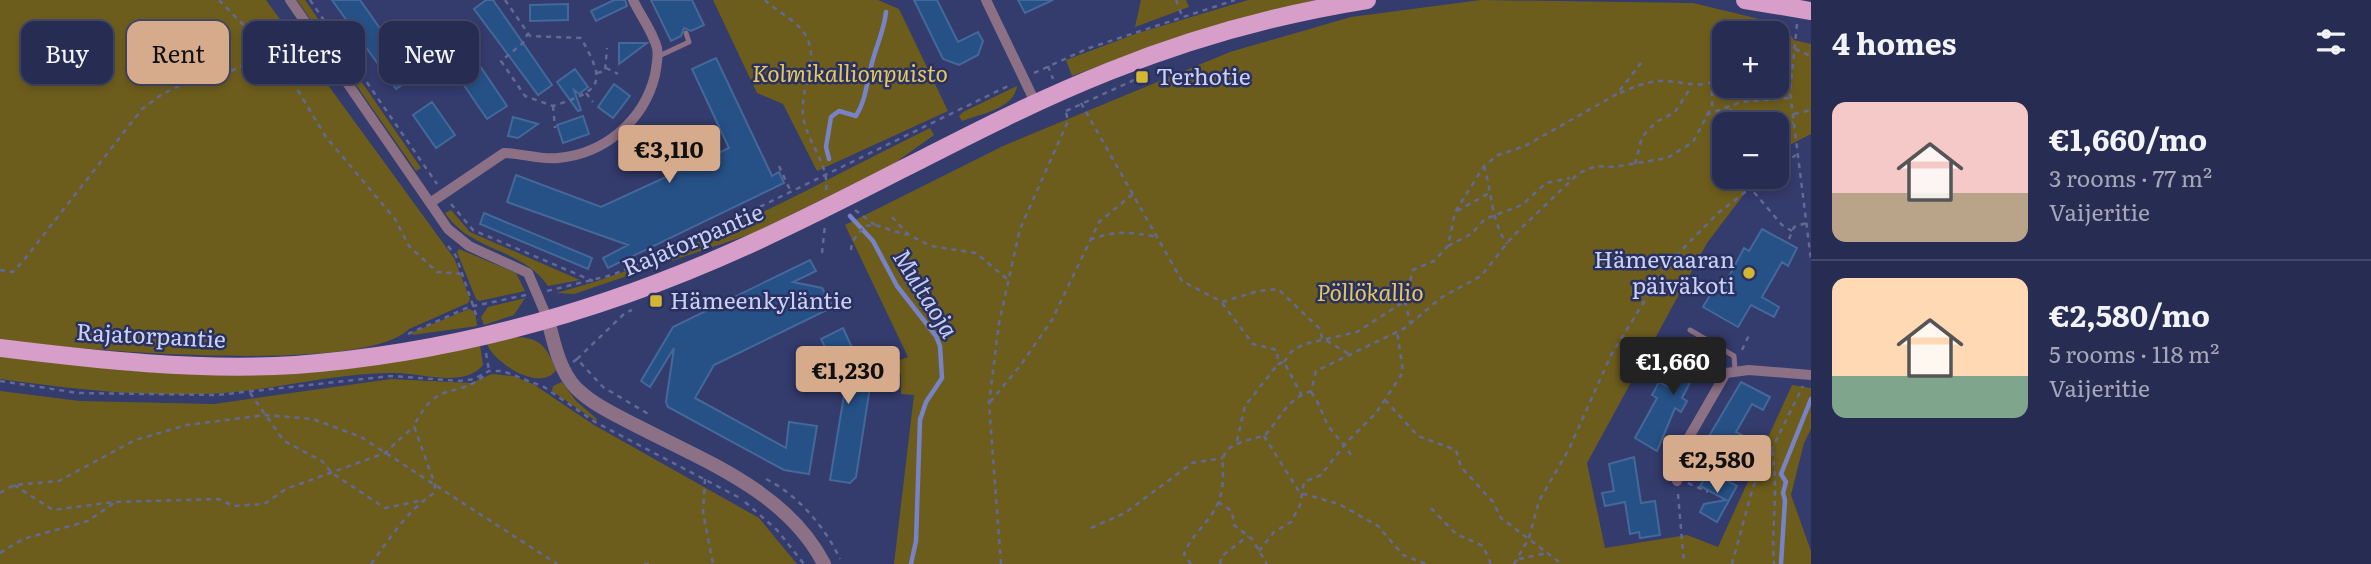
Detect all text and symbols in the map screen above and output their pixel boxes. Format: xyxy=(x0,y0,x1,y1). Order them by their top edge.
text: 4 homes xyxy=(1832,20,1957,64)
chip: Buy xyxy=(21,21,113,84)
chip: Rent xyxy=(127,21,229,84)
chip: Filters xyxy=(243,21,365,84)
chip: New xyxy=(379,21,479,84)
map controls xyxy=(1712,21,1789,189)
button: + xyxy=(1712,21,1789,98)
icon: filters xyxy=(2312,23,2350,61)
park label: Kolmikallionpuisto xyxy=(752,55,948,89)
place label: Terhotie xyxy=(1156,58,1251,92)
marker: Terhotie xyxy=(1134,69,1150,85)
button: − xyxy=(1712,112,1789,189)
text: €1,660/mo xyxy=(2049,116,2207,160)
pin: €3,110 xyxy=(612,125,726,185)
icon: home xyxy=(1888,130,1972,214)
text: €3,110 xyxy=(634,131,704,165)
text: 3 rooms · 77 m² xyxy=(2049,160,2212,194)
street label: Rajatorpantie xyxy=(617,193,768,283)
text: Vaijeritie xyxy=(2049,194,2150,228)
water label: Multaoja xyxy=(886,241,968,344)
place label: Hämevaaran päiväkoti xyxy=(1594,241,1735,301)
marker: Hämevaaran päiväkoti xyxy=(1741,265,1757,281)
park label: Pöllökallio xyxy=(1316,274,1424,308)
place label: Hämeenkyläntie xyxy=(670,282,852,316)
text: €2,580/mo xyxy=(2049,292,2210,336)
marker: Hämeenkyläntie xyxy=(648,293,664,309)
icon: home xyxy=(1888,306,1972,390)
street label: Rajatorpantie xyxy=(75,313,227,355)
text: 5 rooms · 118 m² xyxy=(2049,336,2219,370)
pin: €1,660 xyxy=(1616,338,1730,397)
text: €1,660 xyxy=(1636,343,1710,377)
pin: €1,230 xyxy=(791,346,905,406)
text: €1,230 xyxy=(812,352,884,386)
text: Vaijeritie xyxy=(2049,370,2150,404)
pin: €2,580 xyxy=(1660,435,1774,495)
text: €2,580 xyxy=(1679,441,1755,475)

